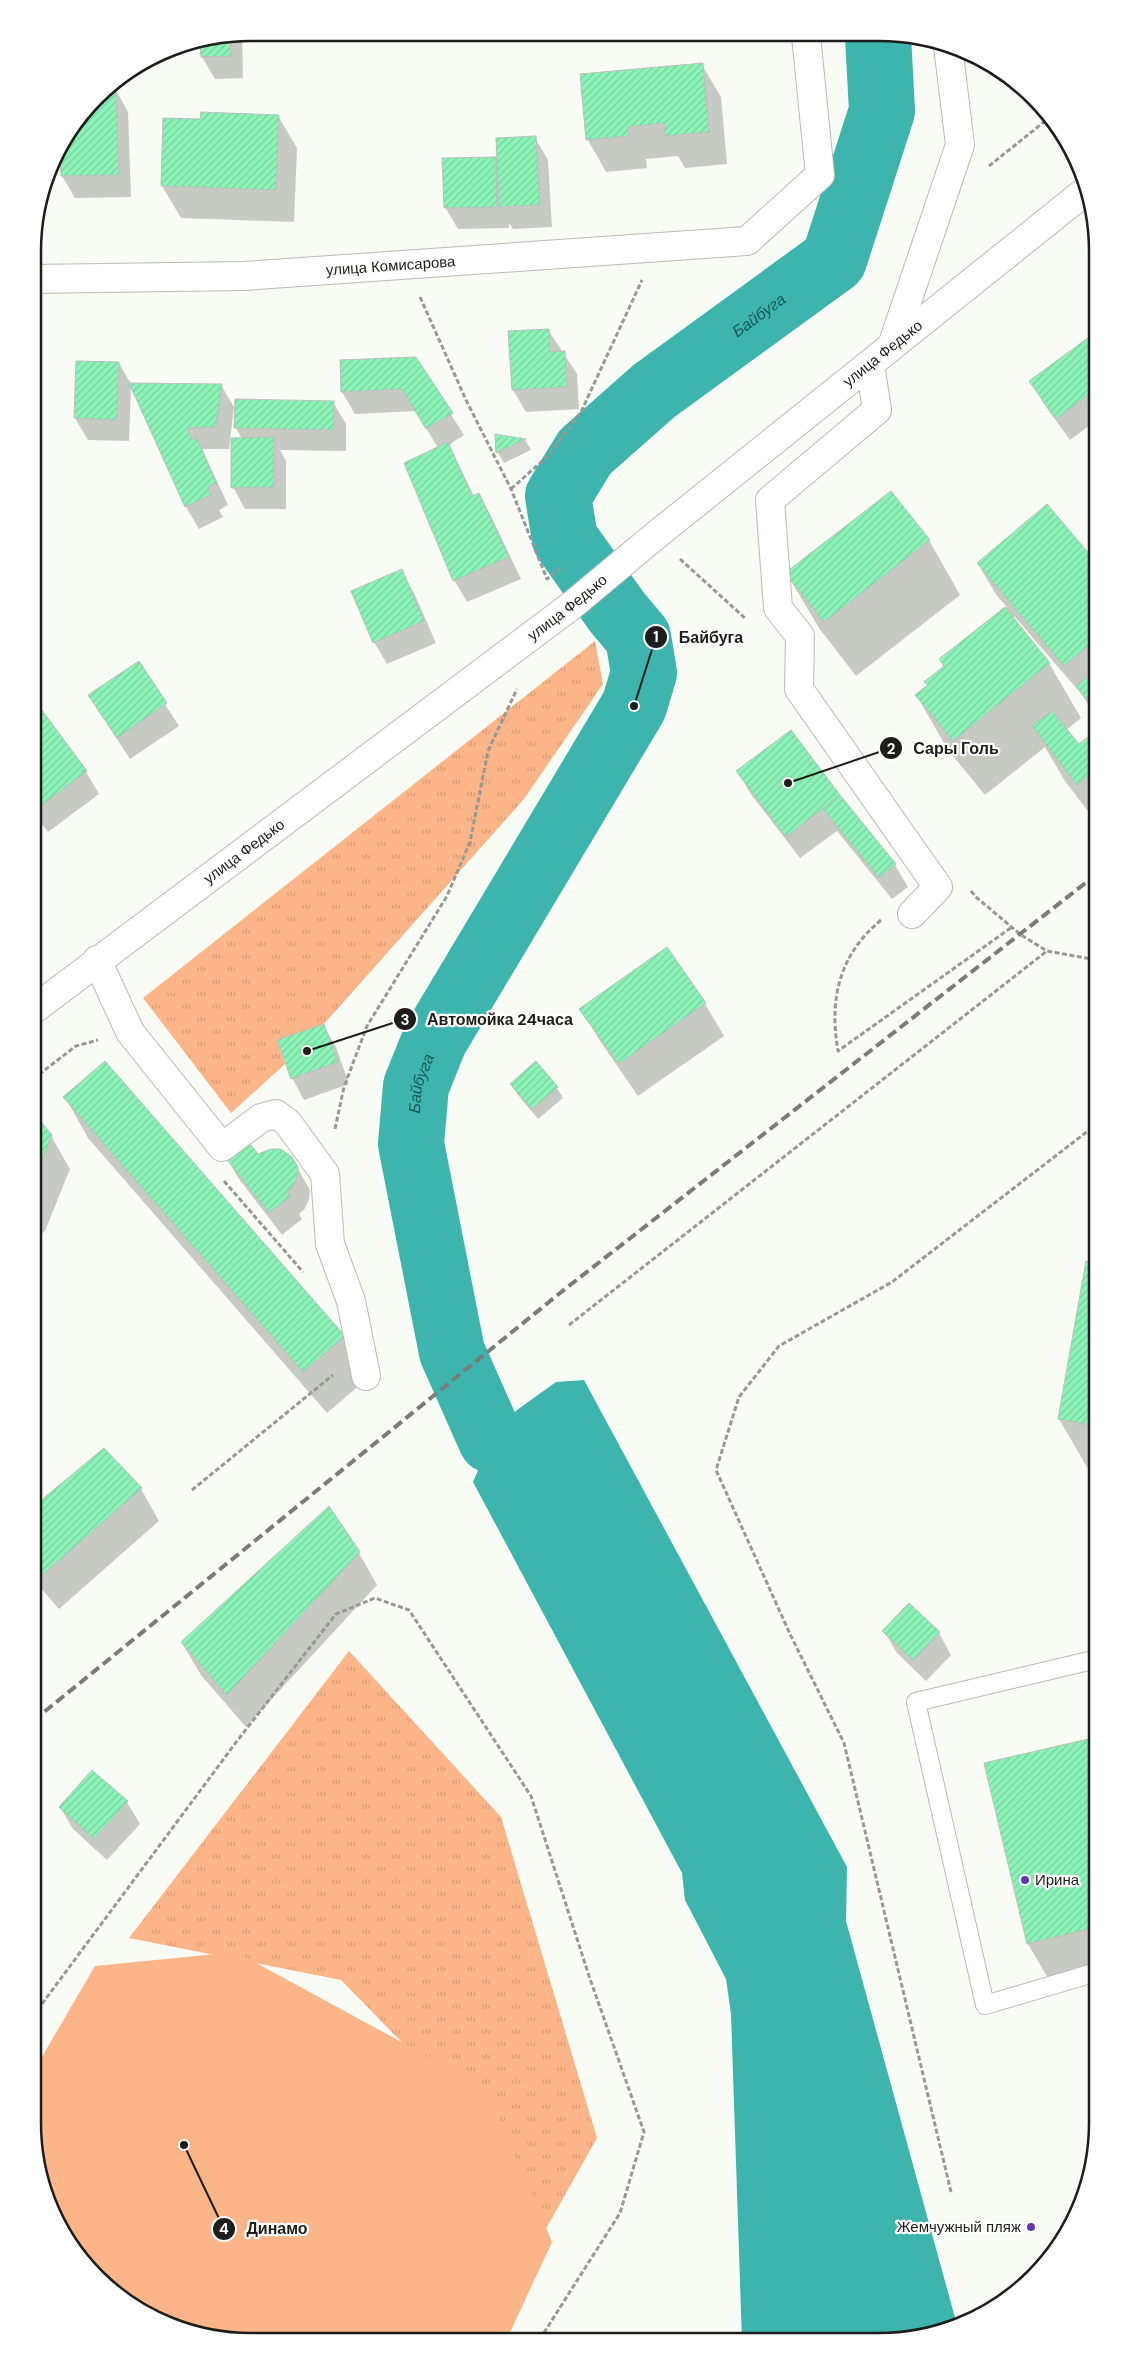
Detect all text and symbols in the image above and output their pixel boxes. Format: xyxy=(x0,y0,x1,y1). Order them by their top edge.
street label: улица Комисарова xyxy=(325,251,457,280)
water label: Байбуга xyxy=(728,288,790,341)
street label: улица Федько xyxy=(839,316,927,391)
street label: улица Федько xyxy=(523,570,611,645)
callout: Байбуга xyxy=(644,621,753,652)
text: 1 xyxy=(653,627,659,647)
text: Байбуга xyxy=(679,627,743,648)
callout: Сары Голь xyxy=(878,733,1009,764)
text: Сары Голь xyxy=(913,738,999,759)
text: 2 xyxy=(887,739,896,759)
street label: улица Федько xyxy=(200,815,289,888)
callout: Автомойка 24часа xyxy=(392,1004,583,1035)
text: Автомойка 24часа xyxy=(427,1009,573,1030)
text: 3 xyxy=(400,1010,410,1030)
water label: Байбуга xyxy=(403,1050,439,1114)
place label: Ирина xyxy=(1035,1870,1080,1890)
marker: Ирина xyxy=(1019,1874,1031,1886)
callout: Динамо xyxy=(212,2213,318,2244)
place label: Жемчужный пляж xyxy=(897,2217,1021,2237)
text: Динамо xyxy=(246,2218,308,2239)
text: 4 xyxy=(219,2219,229,2239)
marker: Жемчужный пляж xyxy=(1025,2221,1037,2233)

